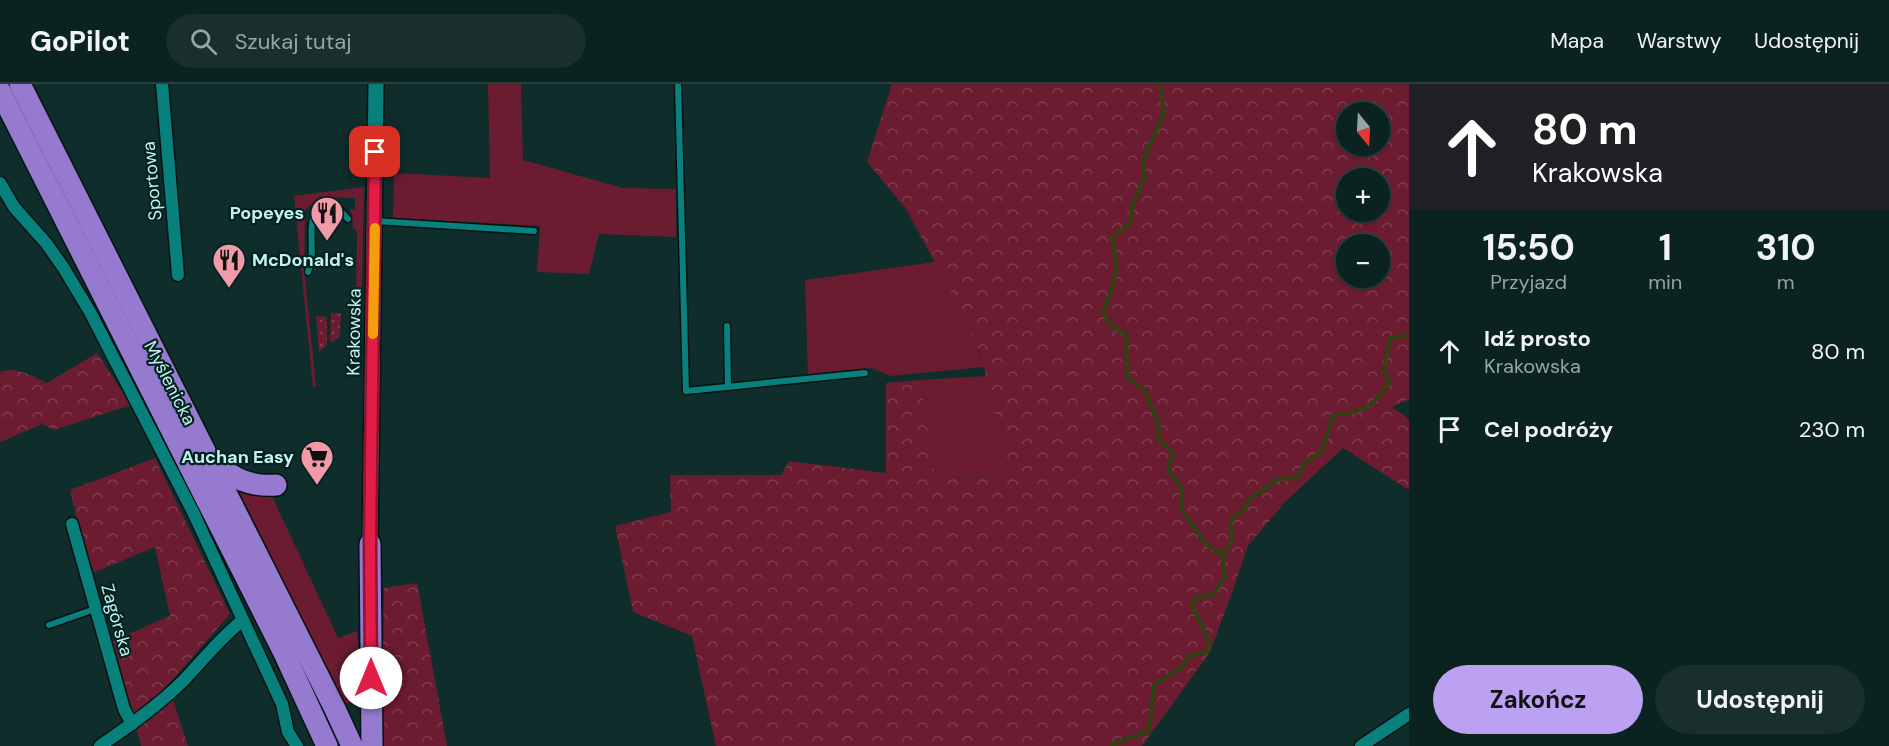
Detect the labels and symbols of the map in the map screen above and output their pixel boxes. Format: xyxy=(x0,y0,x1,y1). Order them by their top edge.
north arrow xyxy=(1336,102,1390,156)
pin xyxy=(349,126,400,177)
street label: Sportowa xyxy=(137,140,167,222)
restaurant icon: Popeyes xyxy=(309,195,345,242)
place label: Popeyes xyxy=(230,201,304,225)
restaurant icon: McDonald's xyxy=(211,242,247,289)
place label: McDonald's xyxy=(252,248,354,272)
street label: Krakowska xyxy=(341,288,367,376)
street label: Myślenicka xyxy=(139,337,201,429)
supermarket icon: Auchan Easy xyxy=(299,439,335,486)
place label: Auchan Easy xyxy=(181,445,294,469)
street label: Zagórska xyxy=(95,581,139,659)
position arrow xyxy=(339,646,403,710)

